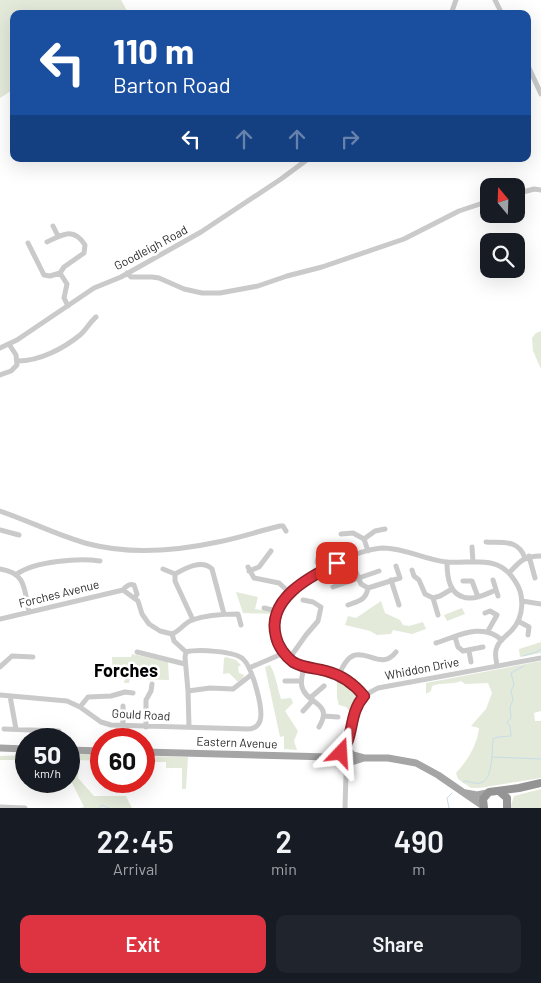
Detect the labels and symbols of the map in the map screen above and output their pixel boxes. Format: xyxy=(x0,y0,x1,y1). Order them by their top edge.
north arrow xyxy=(480,178,525,222)
street label: Goodleigh Road xyxy=(111,222,190,272)
pin xyxy=(316,542,358,584)
street label: Forches Avenue xyxy=(17,576,100,610)
street label: Whiddon Drive xyxy=(384,654,460,682)
district label: Forches xyxy=(94,659,158,681)
street label: Gould Road xyxy=(111,705,171,723)
position arrow xyxy=(314,726,366,778)
speed limit sign: 60 xyxy=(90,728,155,793)
street label: Eastern Avenue xyxy=(196,734,278,750)

